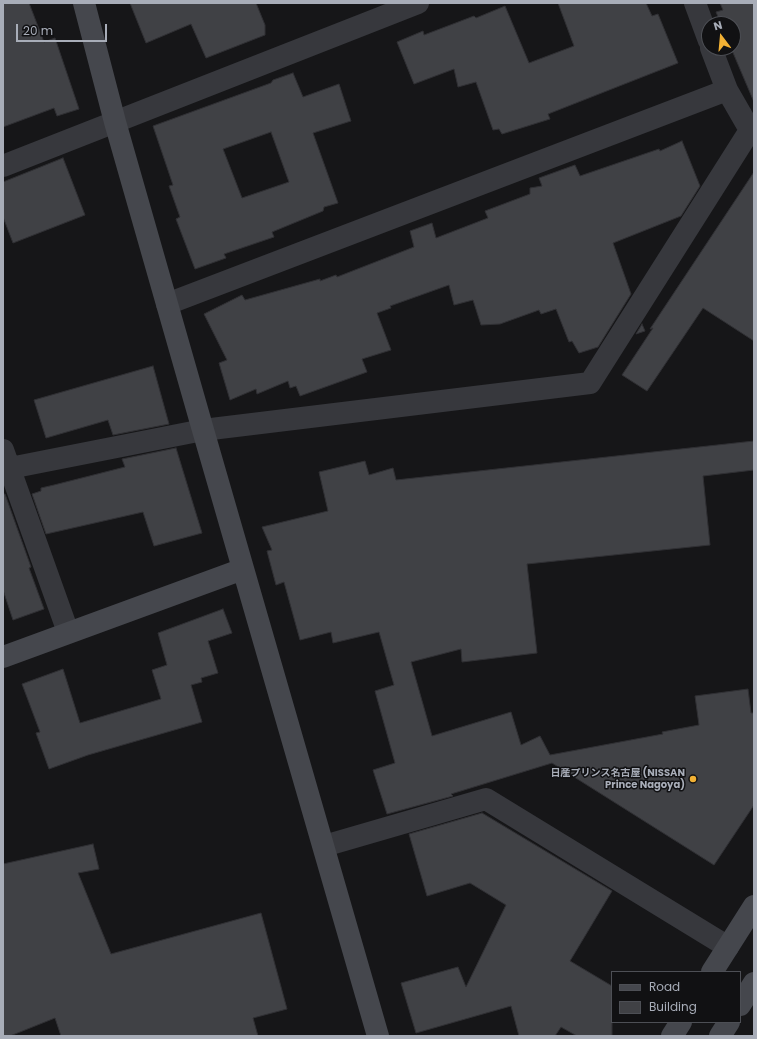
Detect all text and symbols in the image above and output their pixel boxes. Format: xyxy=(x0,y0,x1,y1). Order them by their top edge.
scale bar xyxy=(18,16,109,42)
north arrow xyxy=(701,16,741,56)
text: N xyxy=(712,17,724,34)
text: 20 m xyxy=(23,22,53,39)
place label: 日産プリンス名古屋 (NISSAN Prince Nagoya) xyxy=(550,767,685,790)
marker: 日産プリンス名古屋 (NISSAN Prince Nagoya) xyxy=(688,774,698,784)
legend xyxy=(611,971,741,1023)
text: Road xyxy=(649,978,680,995)
text: Building xyxy=(649,998,697,1015)

